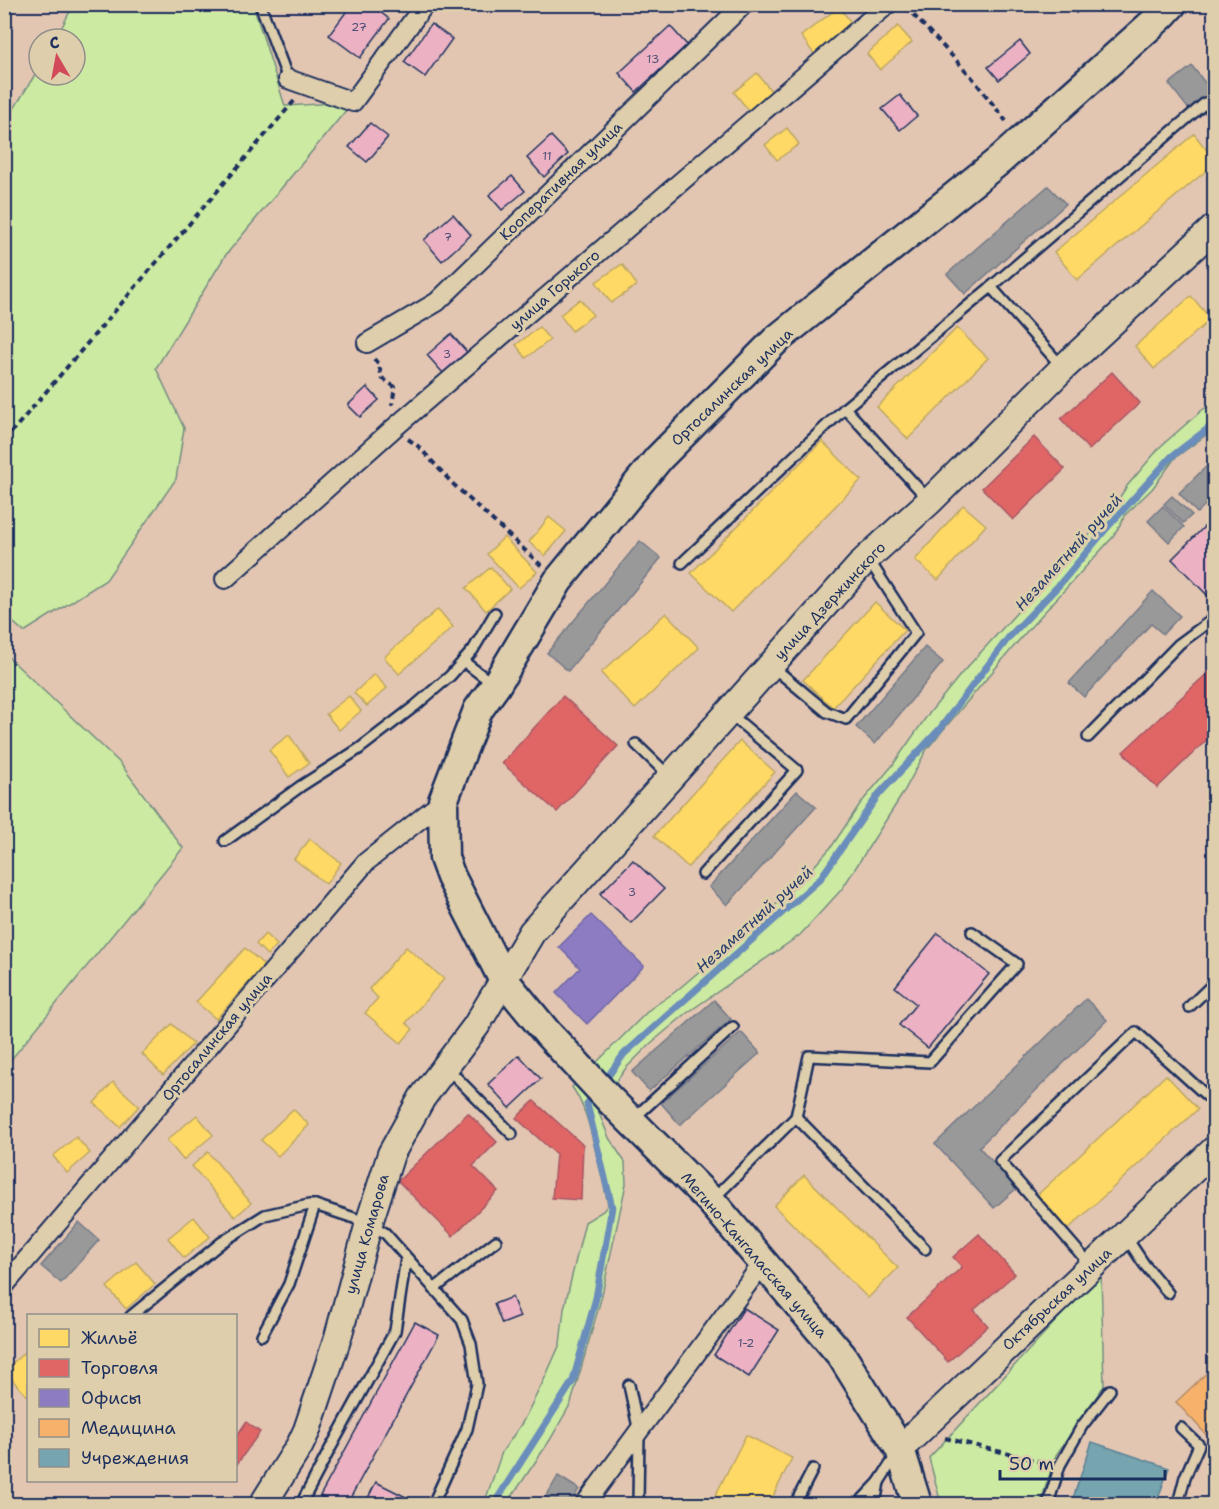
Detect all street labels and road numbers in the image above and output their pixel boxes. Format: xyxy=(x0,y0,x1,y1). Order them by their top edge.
street label: Кооперативная улица xyxy=(495,117,627,245)
street label: улица Горького xyxy=(506,245,604,335)
street label: Ортосалинская улица xyxy=(667,323,798,450)
street label: улица Дзержинского xyxy=(770,538,890,664)
street label: Ортосалинская улица xyxy=(157,968,277,1105)
street label: Мегино-Кангаласская улица xyxy=(676,1168,832,1343)
street label: улица Комарова xyxy=(340,1171,394,1296)
street label: Октябрьская улица xyxy=(998,1243,1117,1355)

